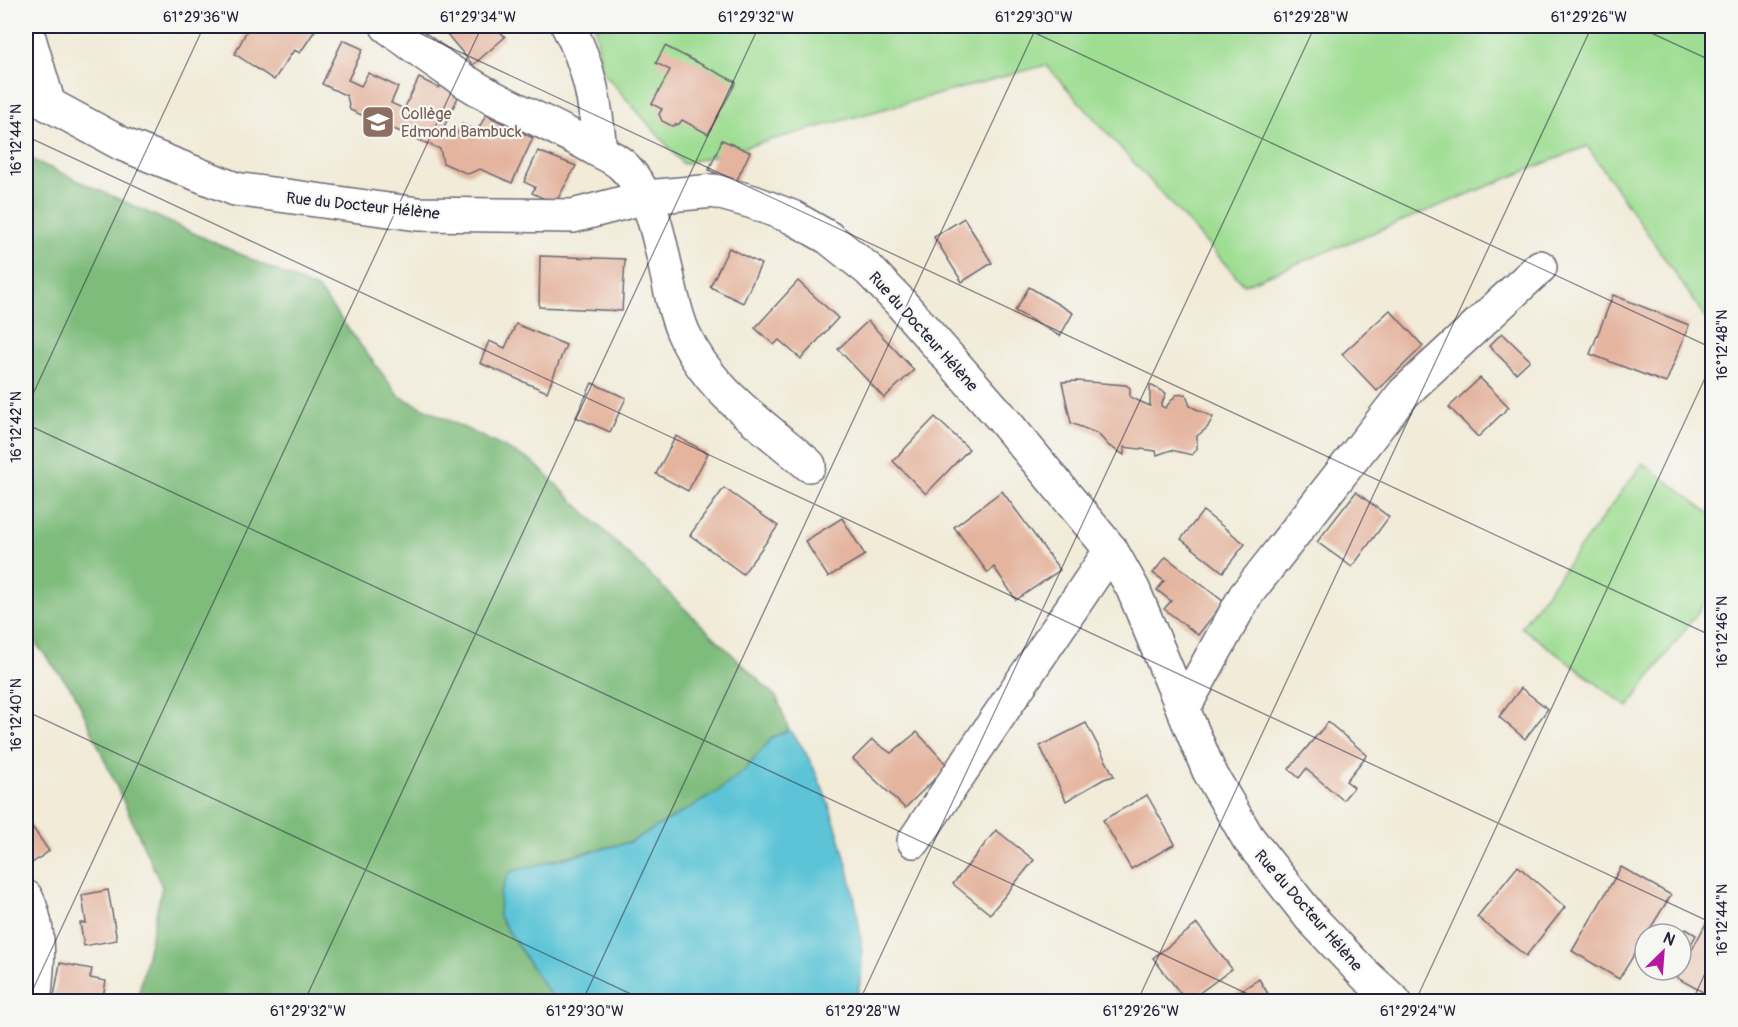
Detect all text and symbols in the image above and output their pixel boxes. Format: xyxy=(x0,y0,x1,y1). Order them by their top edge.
text: 61°29'36"W xyxy=(163,8,239,27)
text: 61°29'34"W xyxy=(440,8,516,27)
text: 61°29'32"W xyxy=(718,8,794,27)
text: 61°29'30"W xyxy=(995,8,1073,27)
text: 61°29'28"W xyxy=(1273,8,1349,27)
text: 61°29'26"W xyxy=(1551,8,1627,27)
text: 16°12'44"N xyxy=(7,104,26,176)
school or university icon: Collège Edmond Bambuck xyxy=(360,104,396,140)
place label: Collège Edmond Bambuck xyxy=(401,104,522,142)
street label: Rue du Docteur Hélène xyxy=(285,188,441,224)
street label: Rue du Docteur Hélène xyxy=(864,268,982,396)
text: 16°12'48"N xyxy=(1713,310,1732,380)
text: 16°12'42"N xyxy=(7,391,26,463)
text: 16°12'46"N xyxy=(1713,596,1732,668)
text: 16°12'40"N xyxy=(7,678,26,752)
street label: Rue du Docteur Hélène xyxy=(1250,846,1366,976)
text: 16°12'44"N xyxy=(1713,884,1732,956)
north arrow xyxy=(1633,922,1693,982)
text: N xyxy=(1660,928,1678,951)
text: 61°29'32"W xyxy=(270,1002,346,1021)
text: 61°29'30"W xyxy=(546,1002,624,1021)
text: 61°29'28"W xyxy=(825,1002,901,1021)
text: 61°29'26"W xyxy=(1103,1002,1179,1021)
text: 61°29'24"W xyxy=(1380,1002,1456,1021)

